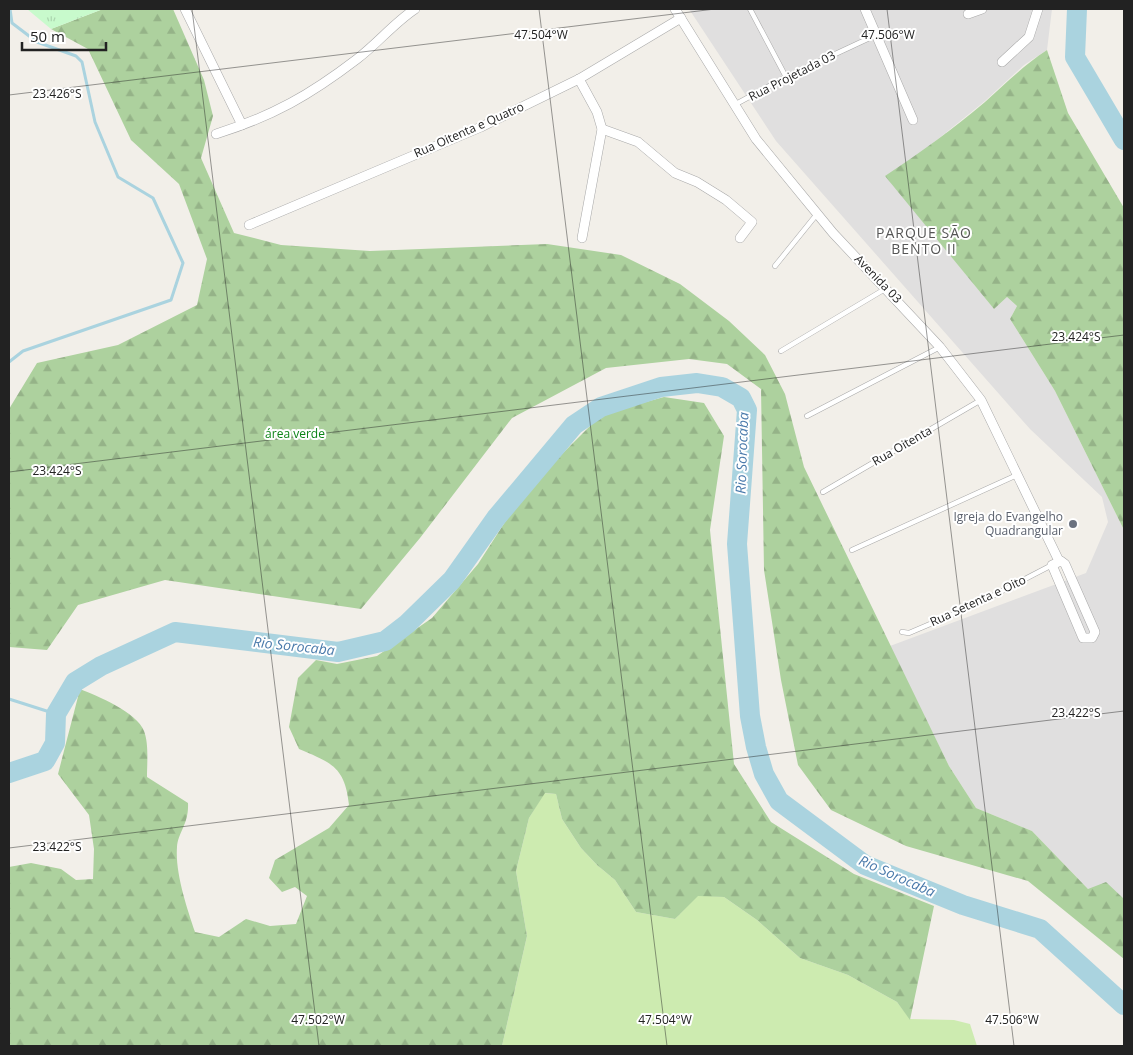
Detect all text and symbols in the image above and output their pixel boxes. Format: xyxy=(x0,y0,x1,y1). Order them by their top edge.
scale bar xyxy=(22,20,106,52)
text: 50 m xyxy=(30,26,65,46)
text: 47.504°W xyxy=(514,26,568,43)
text: 47.506°W xyxy=(861,26,915,43)
street label: Rua Projetada 03 xyxy=(745,46,838,105)
text: 23.426°S xyxy=(32,85,82,102)
street label: Rua Oitenta e Quatro xyxy=(411,98,527,162)
district label: PARQUE SÃO BENTO II xyxy=(876,223,972,258)
street label: Avenida 03 xyxy=(851,251,906,307)
text: 23.424°S xyxy=(1051,328,1101,345)
water label: Rio Sorocaba xyxy=(731,412,752,494)
street label: Rua Oitenta xyxy=(869,422,935,469)
park label: área verde xyxy=(265,425,325,442)
text: 23.424°S xyxy=(32,462,82,479)
place label: Igreja do Evangelho Quadrangular xyxy=(953,508,1063,539)
marker: Igreja do Evangelho Quadrangular xyxy=(1067,518,1079,530)
street label: Rua Setenta e Oito xyxy=(927,571,1029,630)
water label: Rio Sorocaba xyxy=(252,632,336,659)
text: 23.422°S xyxy=(1051,704,1101,721)
text: 23.422°S xyxy=(32,838,82,855)
water label: Rio Sorocaba xyxy=(856,850,938,901)
text: 47.502°W xyxy=(291,1011,345,1028)
text: 47.504°W xyxy=(638,1011,692,1028)
text: 47.506°W xyxy=(985,1011,1039,1028)

